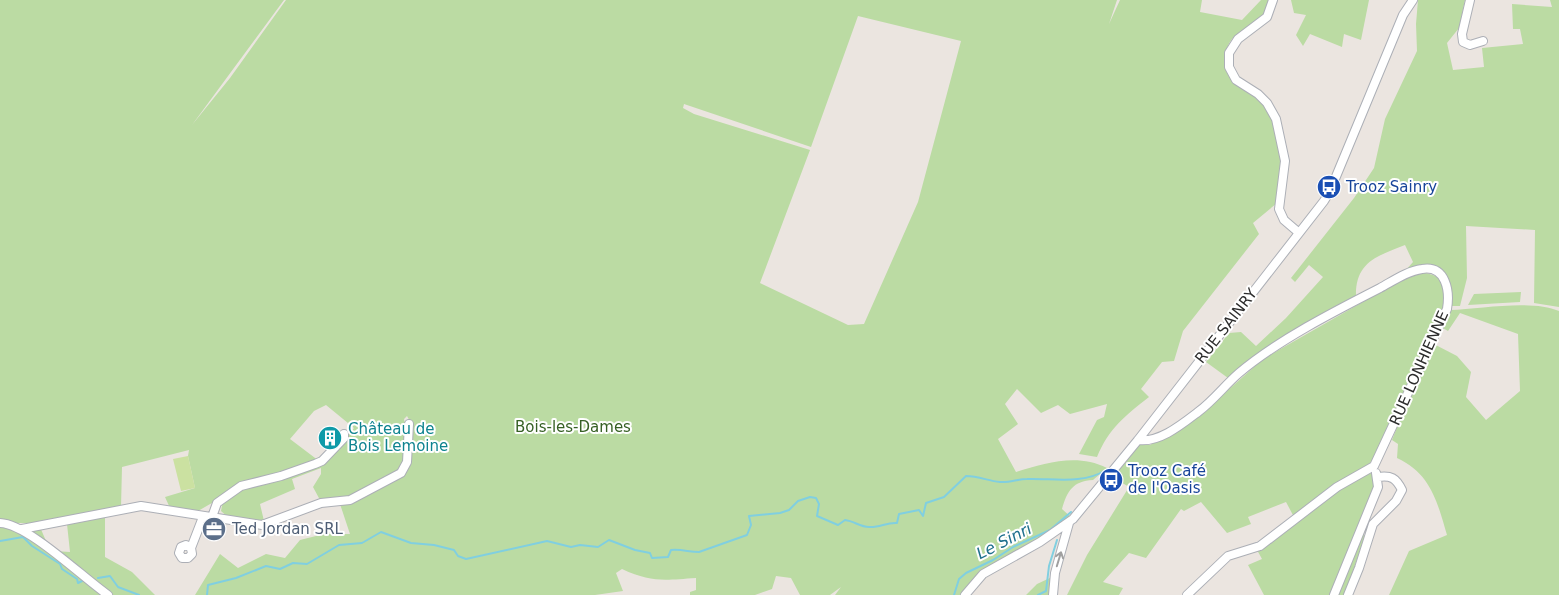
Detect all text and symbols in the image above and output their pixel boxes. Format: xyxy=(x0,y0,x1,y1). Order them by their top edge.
bus stop icon: Trooz Sainry xyxy=(1316,174,1342,200)
place label: Trooz Sainry xyxy=(1345,178,1437,196)
street label: RUE SAINRY xyxy=(1191,284,1261,367)
street label: RUE LONHIENNE xyxy=(1386,308,1452,428)
park label: Bois-les-Dames xyxy=(515,418,631,436)
place label: Château de Bois Lemoine xyxy=(348,420,448,455)
building icon: Château de Bois Lemoine xyxy=(317,425,343,451)
place label: Trooz Café de l'Oasis xyxy=(1127,462,1206,497)
bus stop icon: Trooz Café de l'Oasis xyxy=(1098,467,1124,493)
office icon: Ted Jordan SRL xyxy=(201,516,227,542)
water label: Le Sinri xyxy=(973,519,1035,563)
place label: Ted Jordan SRL xyxy=(231,520,344,538)
one-way arrow xyxy=(1054,551,1064,567)

